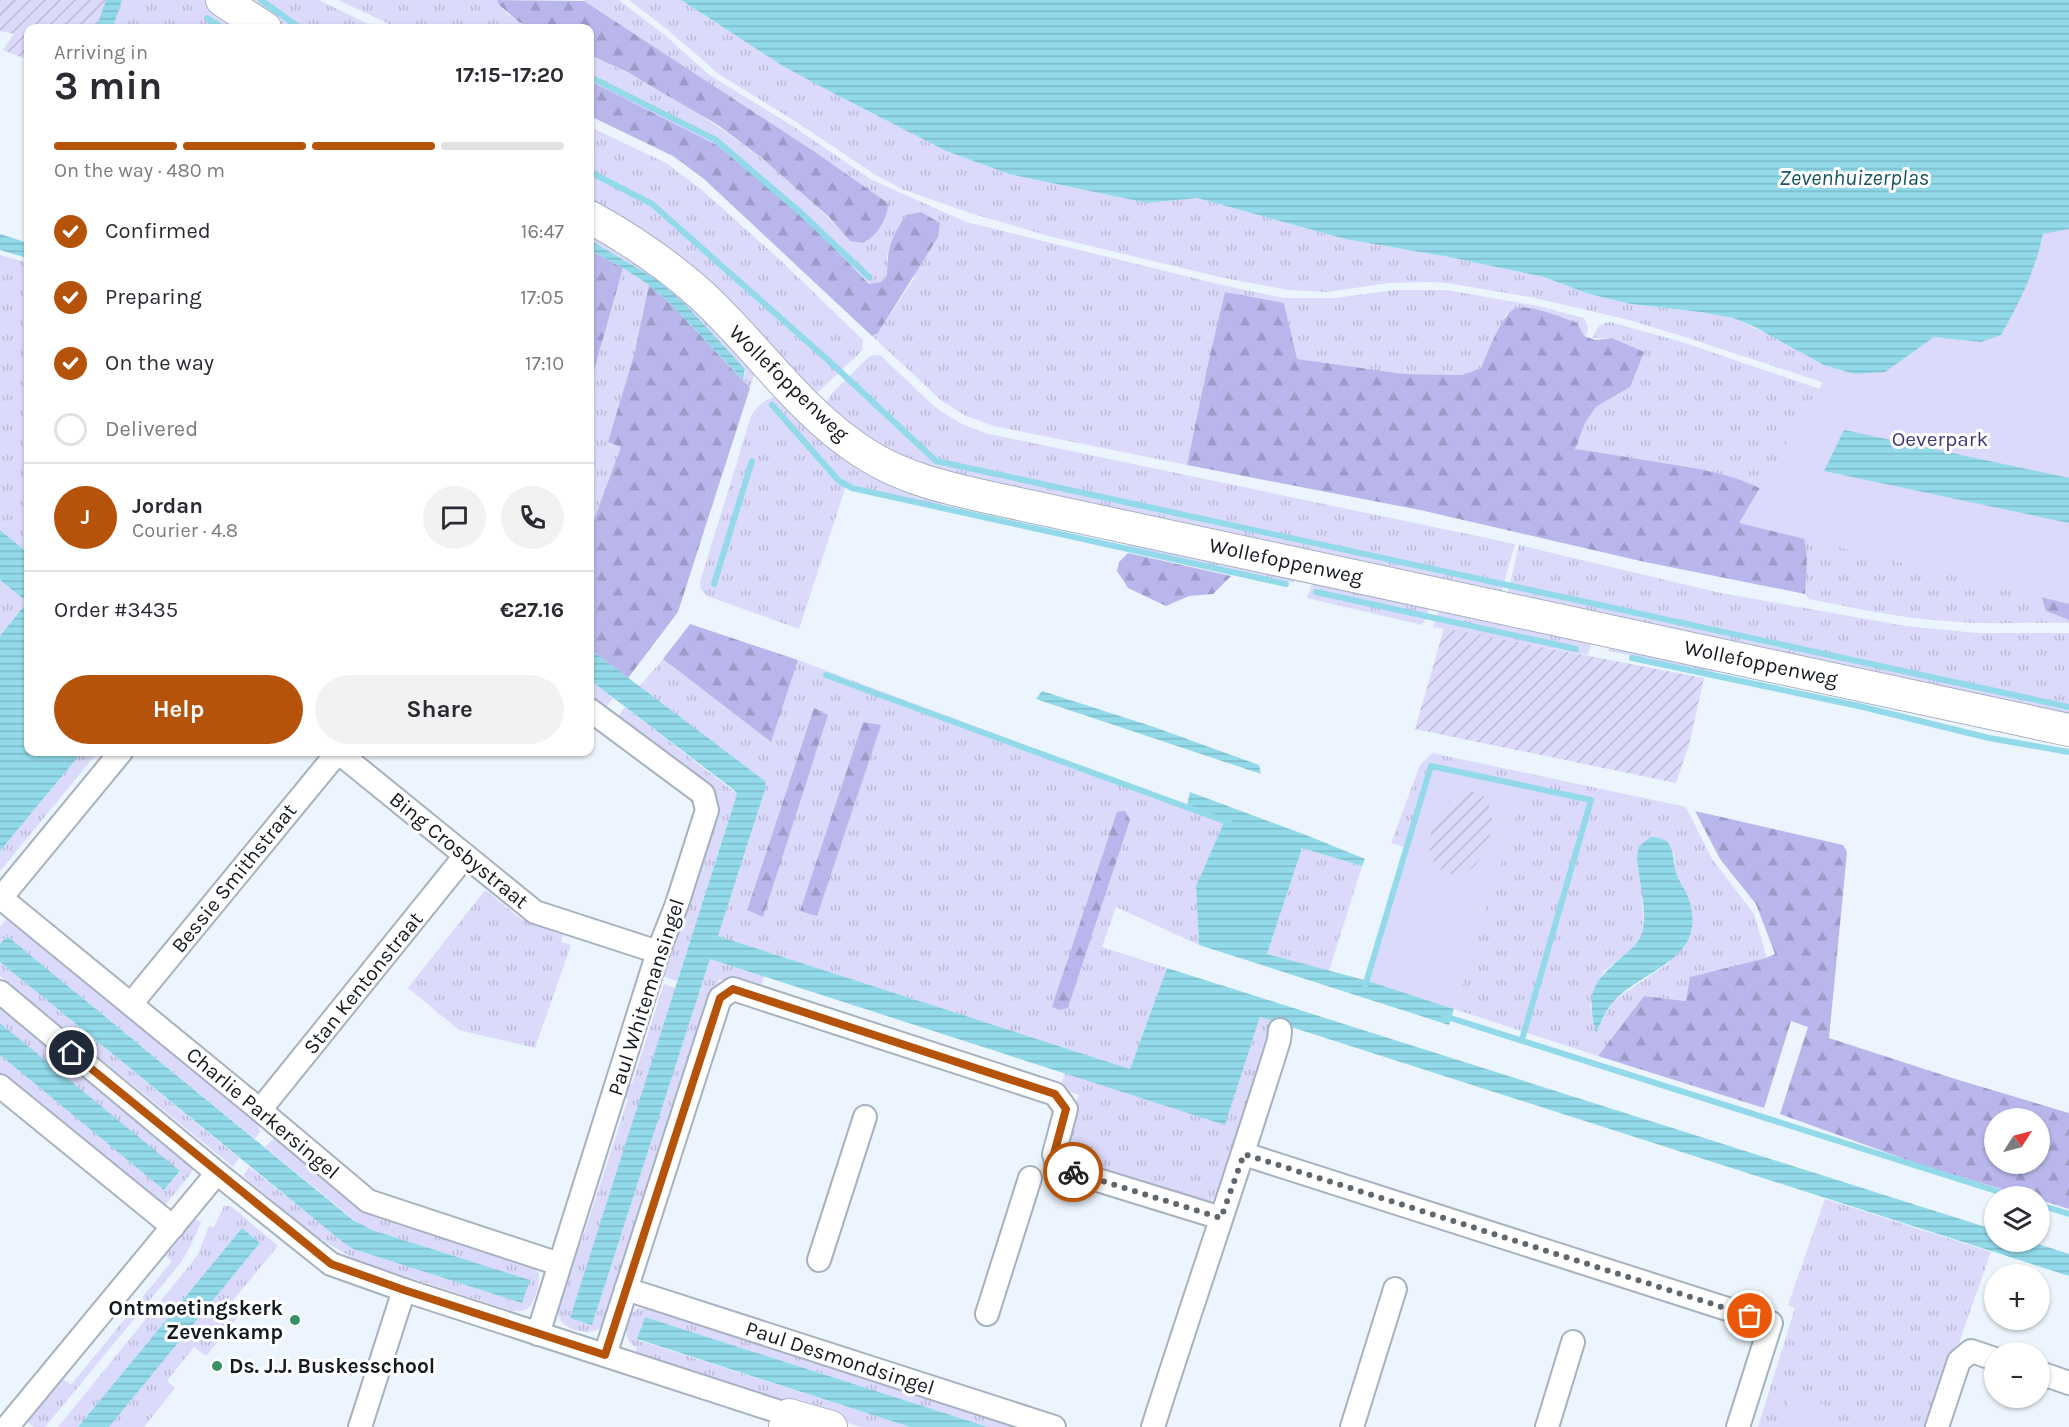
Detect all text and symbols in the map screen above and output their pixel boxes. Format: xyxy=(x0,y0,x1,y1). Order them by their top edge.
text: Arriving in xyxy=(54,41,148,64)
text: 17:15–17:20 xyxy=(455,62,564,88)
text: 3 min xyxy=(54,63,162,109)
text: On the way · 480 m xyxy=(54,159,225,182)
water label: Zevenhuizerplas xyxy=(1779,165,1929,191)
icon: check xyxy=(54,215,87,248)
text: Confirmed xyxy=(105,218,211,244)
text: 16:47 xyxy=(521,220,564,243)
icon: check xyxy=(54,281,87,314)
text: Preparing xyxy=(105,284,202,310)
text: 17:05 xyxy=(520,286,564,309)
street label: Wollefoppenweg xyxy=(724,320,854,446)
icon: check xyxy=(54,347,87,380)
text: On the way xyxy=(105,350,214,376)
text: 17:10 xyxy=(525,352,564,375)
text: Delivered xyxy=(105,416,198,442)
park label: Oeverpark xyxy=(1892,427,1988,451)
button: chat xyxy=(423,486,486,549)
button: phone xyxy=(501,486,564,549)
text: Jordan xyxy=(132,493,203,519)
text: J xyxy=(81,504,90,530)
text: Courier · 4.8 xyxy=(132,519,238,542)
street label: Wollefoppenweg xyxy=(1207,533,1365,589)
text: Order #3435 xyxy=(54,597,178,623)
text: €27.16 xyxy=(500,597,564,623)
street label: Wollefoppenweg xyxy=(1682,635,1840,691)
button: Help xyxy=(54,675,303,744)
button: Share xyxy=(315,675,564,744)
street label: Bing Crosbystraat xyxy=(385,787,533,913)
street label: Bessie Smithstraat xyxy=(167,799,301,957)
street label: Paul Whitemansingel xyxy=(603,896,689,1098)
street label: Stan Kentonstraat xyxy=(298,907,428,1059)
pin xyxy=(46,1027,97,1078)
icon: home xyxy=(55,1036,88,1069)
street label: Charlie Parkersingel xyxy=(182,1042,344,1184)
north arrow xyxy=(1984,1108,2050,1174)
map controls xyxy=(1984,1108,2050,1408)
courier xyxy=(1043,1142,1103,1202)
icon: bike xyxy=(1057,1156,1090,1189)
button: layers xyxy=(1984,1186,2050,1252)
button: + xyxy=(1984,1264,2050,1330)
pin xyxy=(1724,1290,1775,1341)
place label: Ontmoetingskerk Zevenkamp xyxy=(109,1296,284,1344)
icon: bag xyxy=(1733,1299,1766,1332)
marker: Ontmoetingskerk Zevenkamp xyxy=(288,1313,302,1327)
street label: Paul Desmondsingel xyxy=(743,1316,937,1400)
button: − xyxy=(1984,1342,2050,1408)
place label: Ds. J.J. Buskesschool xyxy=(229,1354,435,1378)
marker: Ds. J.J. Buskesschool xyxy=(210,1359,224,1373)

